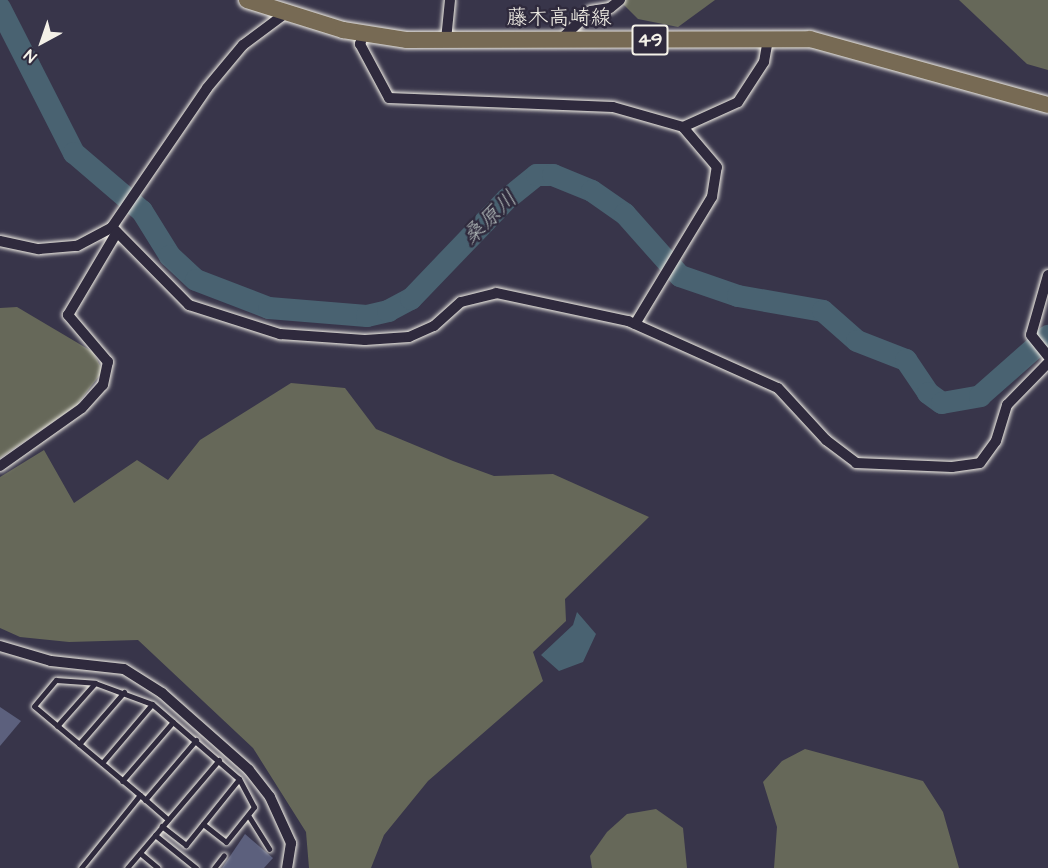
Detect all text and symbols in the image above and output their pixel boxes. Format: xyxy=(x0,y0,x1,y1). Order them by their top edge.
street label: 藤木高崎線 xyxy=(507,5,611,31)
north arrow xyxy=(12,12,72,72)
road number: 49 xyxy=(630,23,670,57)
text: N xyxy=(20,44,41,67)
water label: 桑原川 xyxy=(457,186,523,250)

